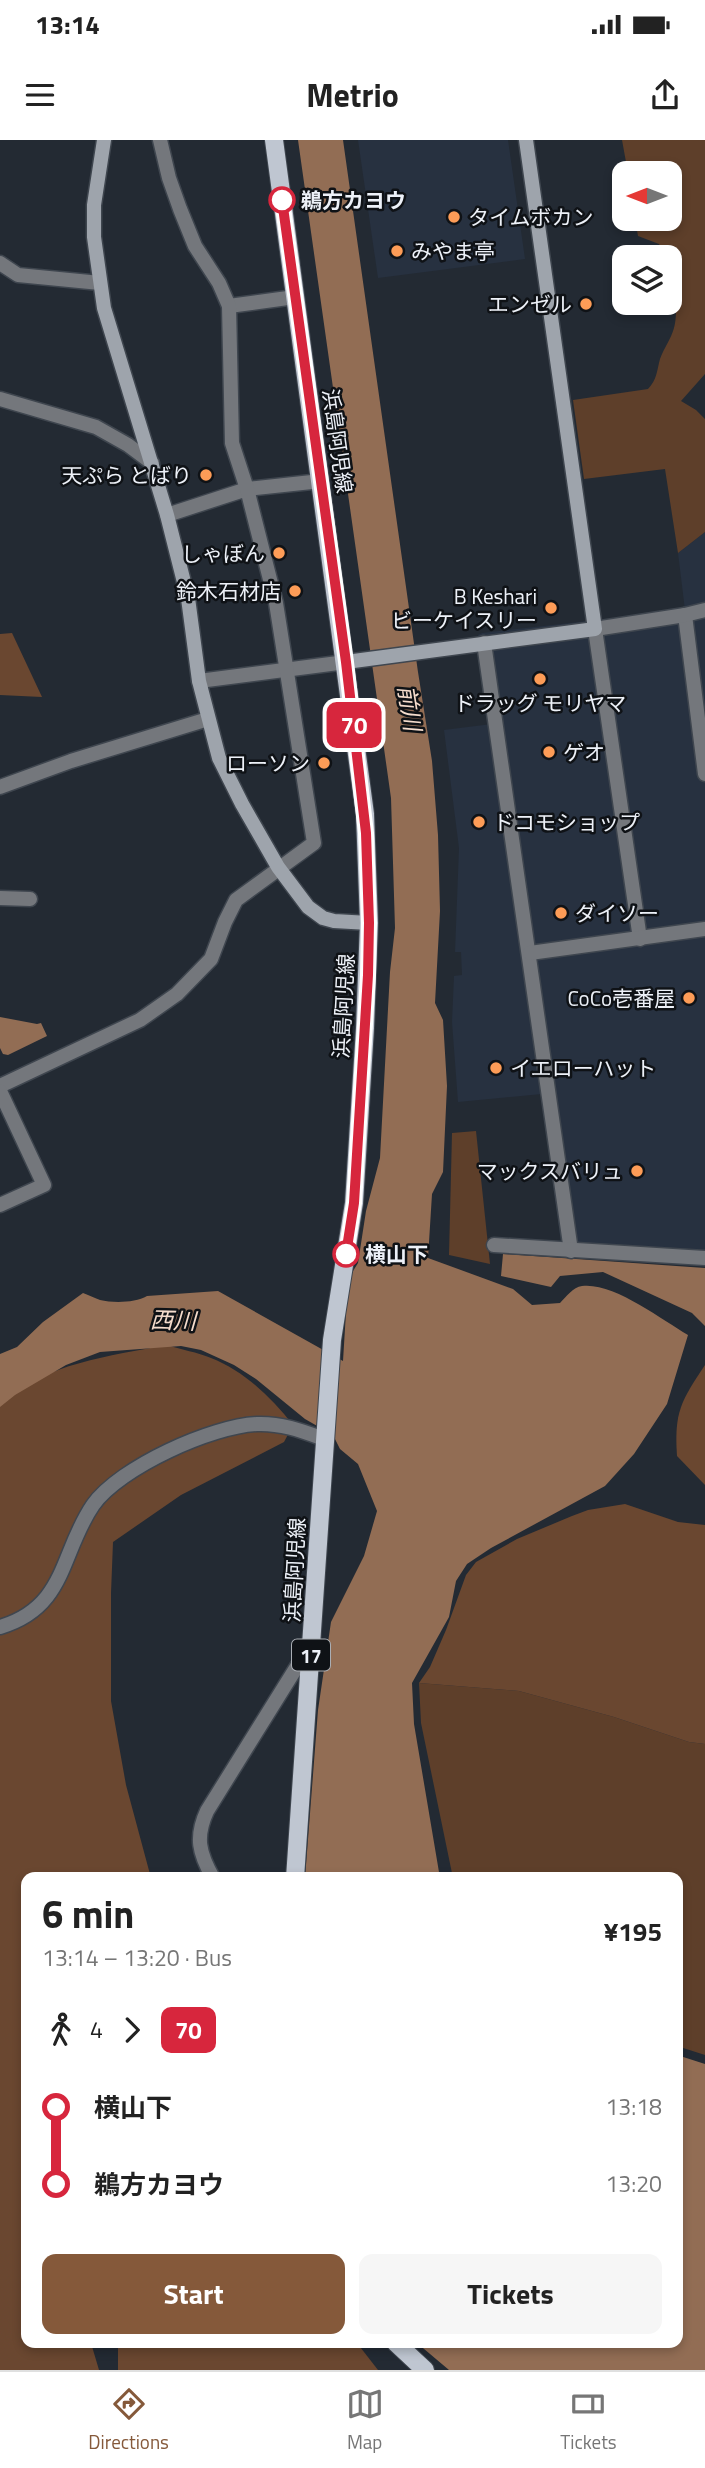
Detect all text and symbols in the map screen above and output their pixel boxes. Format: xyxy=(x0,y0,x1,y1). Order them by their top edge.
text: 13:14 xyxy=(35,5,100,44)
text: Metrio xyxy=(306,71,399,119)
icon: menu xyxy=(21,76,59,114)
icon: share xyxy=(646,76,684,114)
north arrow xyxy=(612,161,682,231)
map controls xyxy=(612,161,682,315)
place label: 鵜方カヨウ xyxy=(301,184,406,216)
marker: 鵜方カヨウ xyxy=(269,187,295,213)
place label: タイムボカン xyxy=(468,201,594,233)
marker: タイムボカン xyxy=(446,209,462,225)
place label: みやま亭 xyxy=(411,235,495,267)
marker: みやま亭 xyxy=(389,243,405,259)
button: layers xyxy=(612,245,682,315)
place label: エンゼル xyxy=(488,288,572,320)
marker: エンゼル xyxy=(578,296,594,312)
street label: 浜島阿児線 xyxy=(315,387,361,495)
place label: 天ぷら とばり xyxy=(61,459,192,491)
marker: 天ぷら とばり xyxy=(198,467,214,483)
place label: しゃぼん xyxy=(181,537,265,569)
marker: しゃぼん xyxy=(271,545,287,561)
place label: 鈴木石材店 xyxy=(176,575,281,607)
place label: B Keshari ビーケイスリー xyxy=(391,580,537,636)
marker: 鈴木石材店 xyxy=(287,583,303,599)
marker: B Keshari ビーケイスリー xyxy=(543,600,559,616)
marker: ドラッグ モリヤマ xyxy=(532,671,548,687)
water label: 前川 xyxy=(389,683,431,736)
place label: ドラッグ モリヤマ xyxy=(454,687,626,719)
line badge: 70 xyxy=(322,702,386,748)
text: 70 xyxy=(341,707,367,743)
place label: ゲオ xyxy=(563,736,605,768)
marker: ゲオ xyxy=(541,744,557,760)
place label: ローソン xyxy=(226,747,310,779)
marker: ローソン xyxy=(316,755,332,771)
place label: ドコモショップ xyxy=(493,806,640,838)
marker: ドコモショップ xyxy=(471,814,487,830)
place label: ダイソー xyxy=(575,897,659,929)
marker: ダイソー xyxy=(553,905,569,921)
street label: 浜島阿児線 xyxy=(324,953,362,1059)
place label: CoCo壱番屋 xyxy=(567,982,675,1014)
marker: CoCo壱番屋 xyxy=(681,990,697,1006)
place label: イエローハット xyxy=(510,1052,656,1084)
marker: イエローハット xyxy=(488,1060,504,1076)
place label: マックスバリュ xyxy=(477,1155,623,1187)
marker: マックスバリュ xyxy=(629,1163,645,1179)
place label: 横山下 xyxy=(365,1238,428,1270)
marker: 横山下 xyxy=(333,1241,359,1267)
water label: 西川 xyxy=(149,1302,200,1338)
street label: 浜島阿児線 xyxy=(275,1517,313,1623)
road number: 17 xyxy=(292,1639,330,1670)
text: 6 min xyxy=(42,1885,134,1943)
text: ¥195 xyxy=(604,1912,662,1951)
text: 13:14 – 13:20 · Bus xyxy=(42,1940,232,1975)
icon: walk xyxy=(42,2011,80,2049)
icon: forward xyxy=(113,2011,151,2049)
text: 4 xyxy=(90,2012,103,2047)
text: 70 xyxy=(175,2012,202,2048)
text: 横山下 xyxy=(94,2088,172,2127)
text: 13:18 xyxy=(605,2089,662,2124)
text: 鵜方カヨウ xyxy=(94,2165,224,2204)
text: 13:20 xyxy=(605,2166,662,2201)
button: Start xyxy=(42,2254,345,2334)
button: Tickets xyxy=(359,2254,662,2334)
tab: Directions xyxy=(88,2385,169,2456)
tab: Map xyxy=(346,2385,384,2456)
tab: Tickets xyxy=(560,2385,617,2456)

